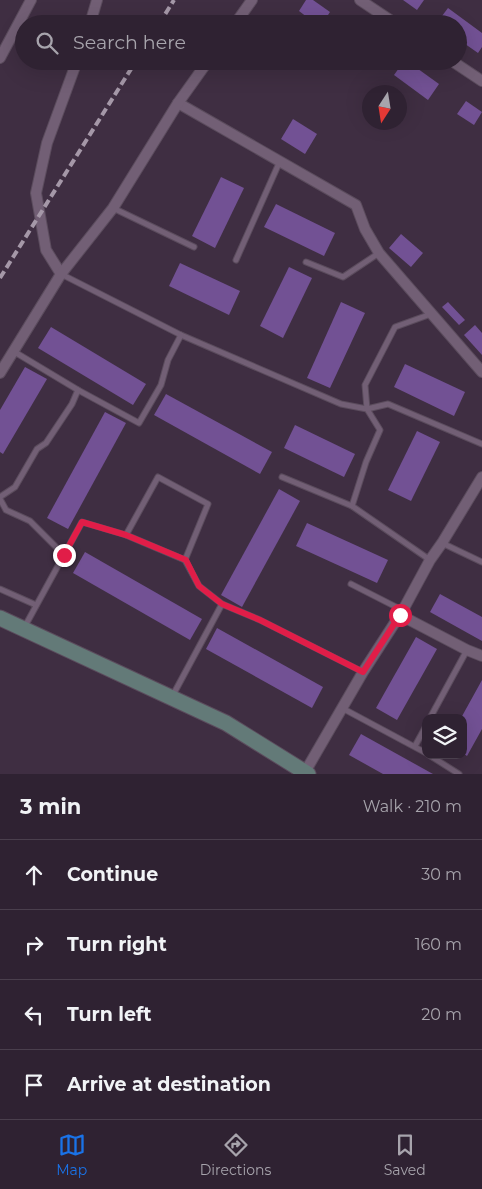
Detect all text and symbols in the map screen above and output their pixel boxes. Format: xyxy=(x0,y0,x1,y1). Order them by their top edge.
search box xyxy=(15,15,467,70)
icon: search xyxy=(33,29,61,57)
text: Search here xyxy=(73,31,186,54)
north arrow xyxy=(362,85,407,130)
route end xyxy=(53,544,76,567)
route start xyxy=(389,604,412,627)
map controls xyxy=(422,714,467,759)
button: layers xyxy=(422,714,467,759)
text: 3 min xyxy=(20,794,81,819)
text: Walk · 210 m xyxy=(363,797,462,816)
icon: ahead xyxy=(20,861,48,889)
text: Continue xyxy=(67,863,158,886)
text: 30 m xyxy=(421,865,462,884)
icon: right xyxy=(20,931,48,959)
text: Turn right xyxy=(67,933,167,956)
text: 160 m xyxy=(415,935,462,954)
icon: left xyxy=(20,1001,48,1029)
text: Turn left xyxy=(67,1003,152,1026)
text: 20 m xyxy=(421,1005,462,1024)
icon: arrive xyxy=(20,1071,48,1099)
text: Arrive at destination xyxy=(67,1073,271,1096)
tab: Map xyxy=(56,1131,87,1179)
tab: Directions xyxy=(200,1131,271,1179)
tab: Saved xyxy=(384,1131,426,1179)

